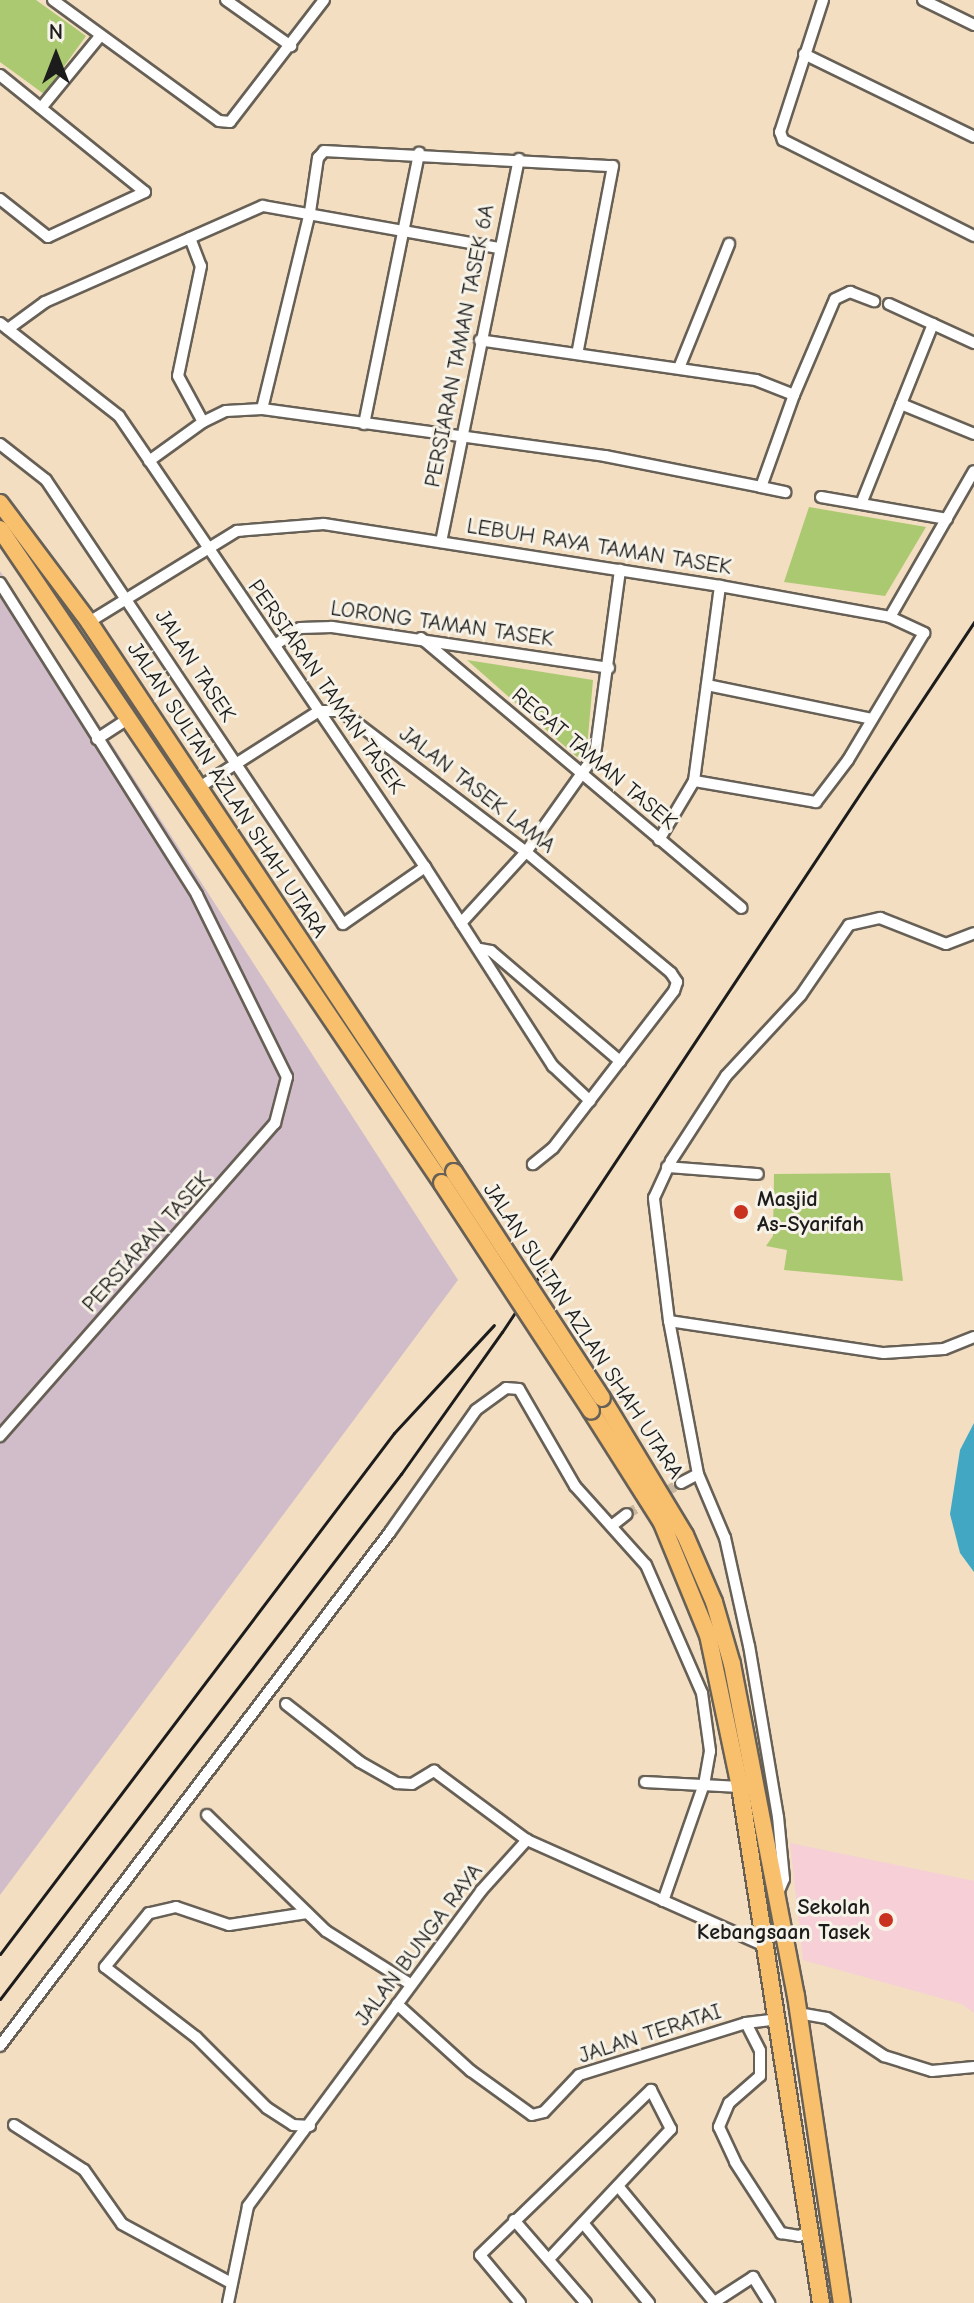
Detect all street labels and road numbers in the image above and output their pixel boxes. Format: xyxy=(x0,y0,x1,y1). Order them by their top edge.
street label: PERSIARAN TAMAN TASEK 6A xyxy=(420,202,500,490)
street label: LEBUH RAYA TAMAN TASEK xyxy=(465,513,733,581)
street label: PERSIARAN TAMAN TASEK xyxy=(242,575,410,799)
street label: LORONG TAMAN TASEK xyxy=(329,595,555,653)
street label: JALAN TASEK xyxy=(149,605,241,727)
street label: JALAN SULTAN AZLAN SHAH UTARA xyxy=(121,637,333,943)
street label: REGAT TAMAN TASEK xyxy=(506,682,682,836)
street label: JALAN TASEK LAMA xyxy=(394,721,560,859)
street label: PERSIARAN TASEK xyxy=(77,1166,217,1318)
street label: JALAN SULTAN AZLAN SHAH UTARA xyxy=(477,1178,689,1484)
street label: JALAN BUNGA RAYA xyxy=(349,1859,489,2031)
street label: JALAN TERATAI xyxy=(575,1999,725,2069)

